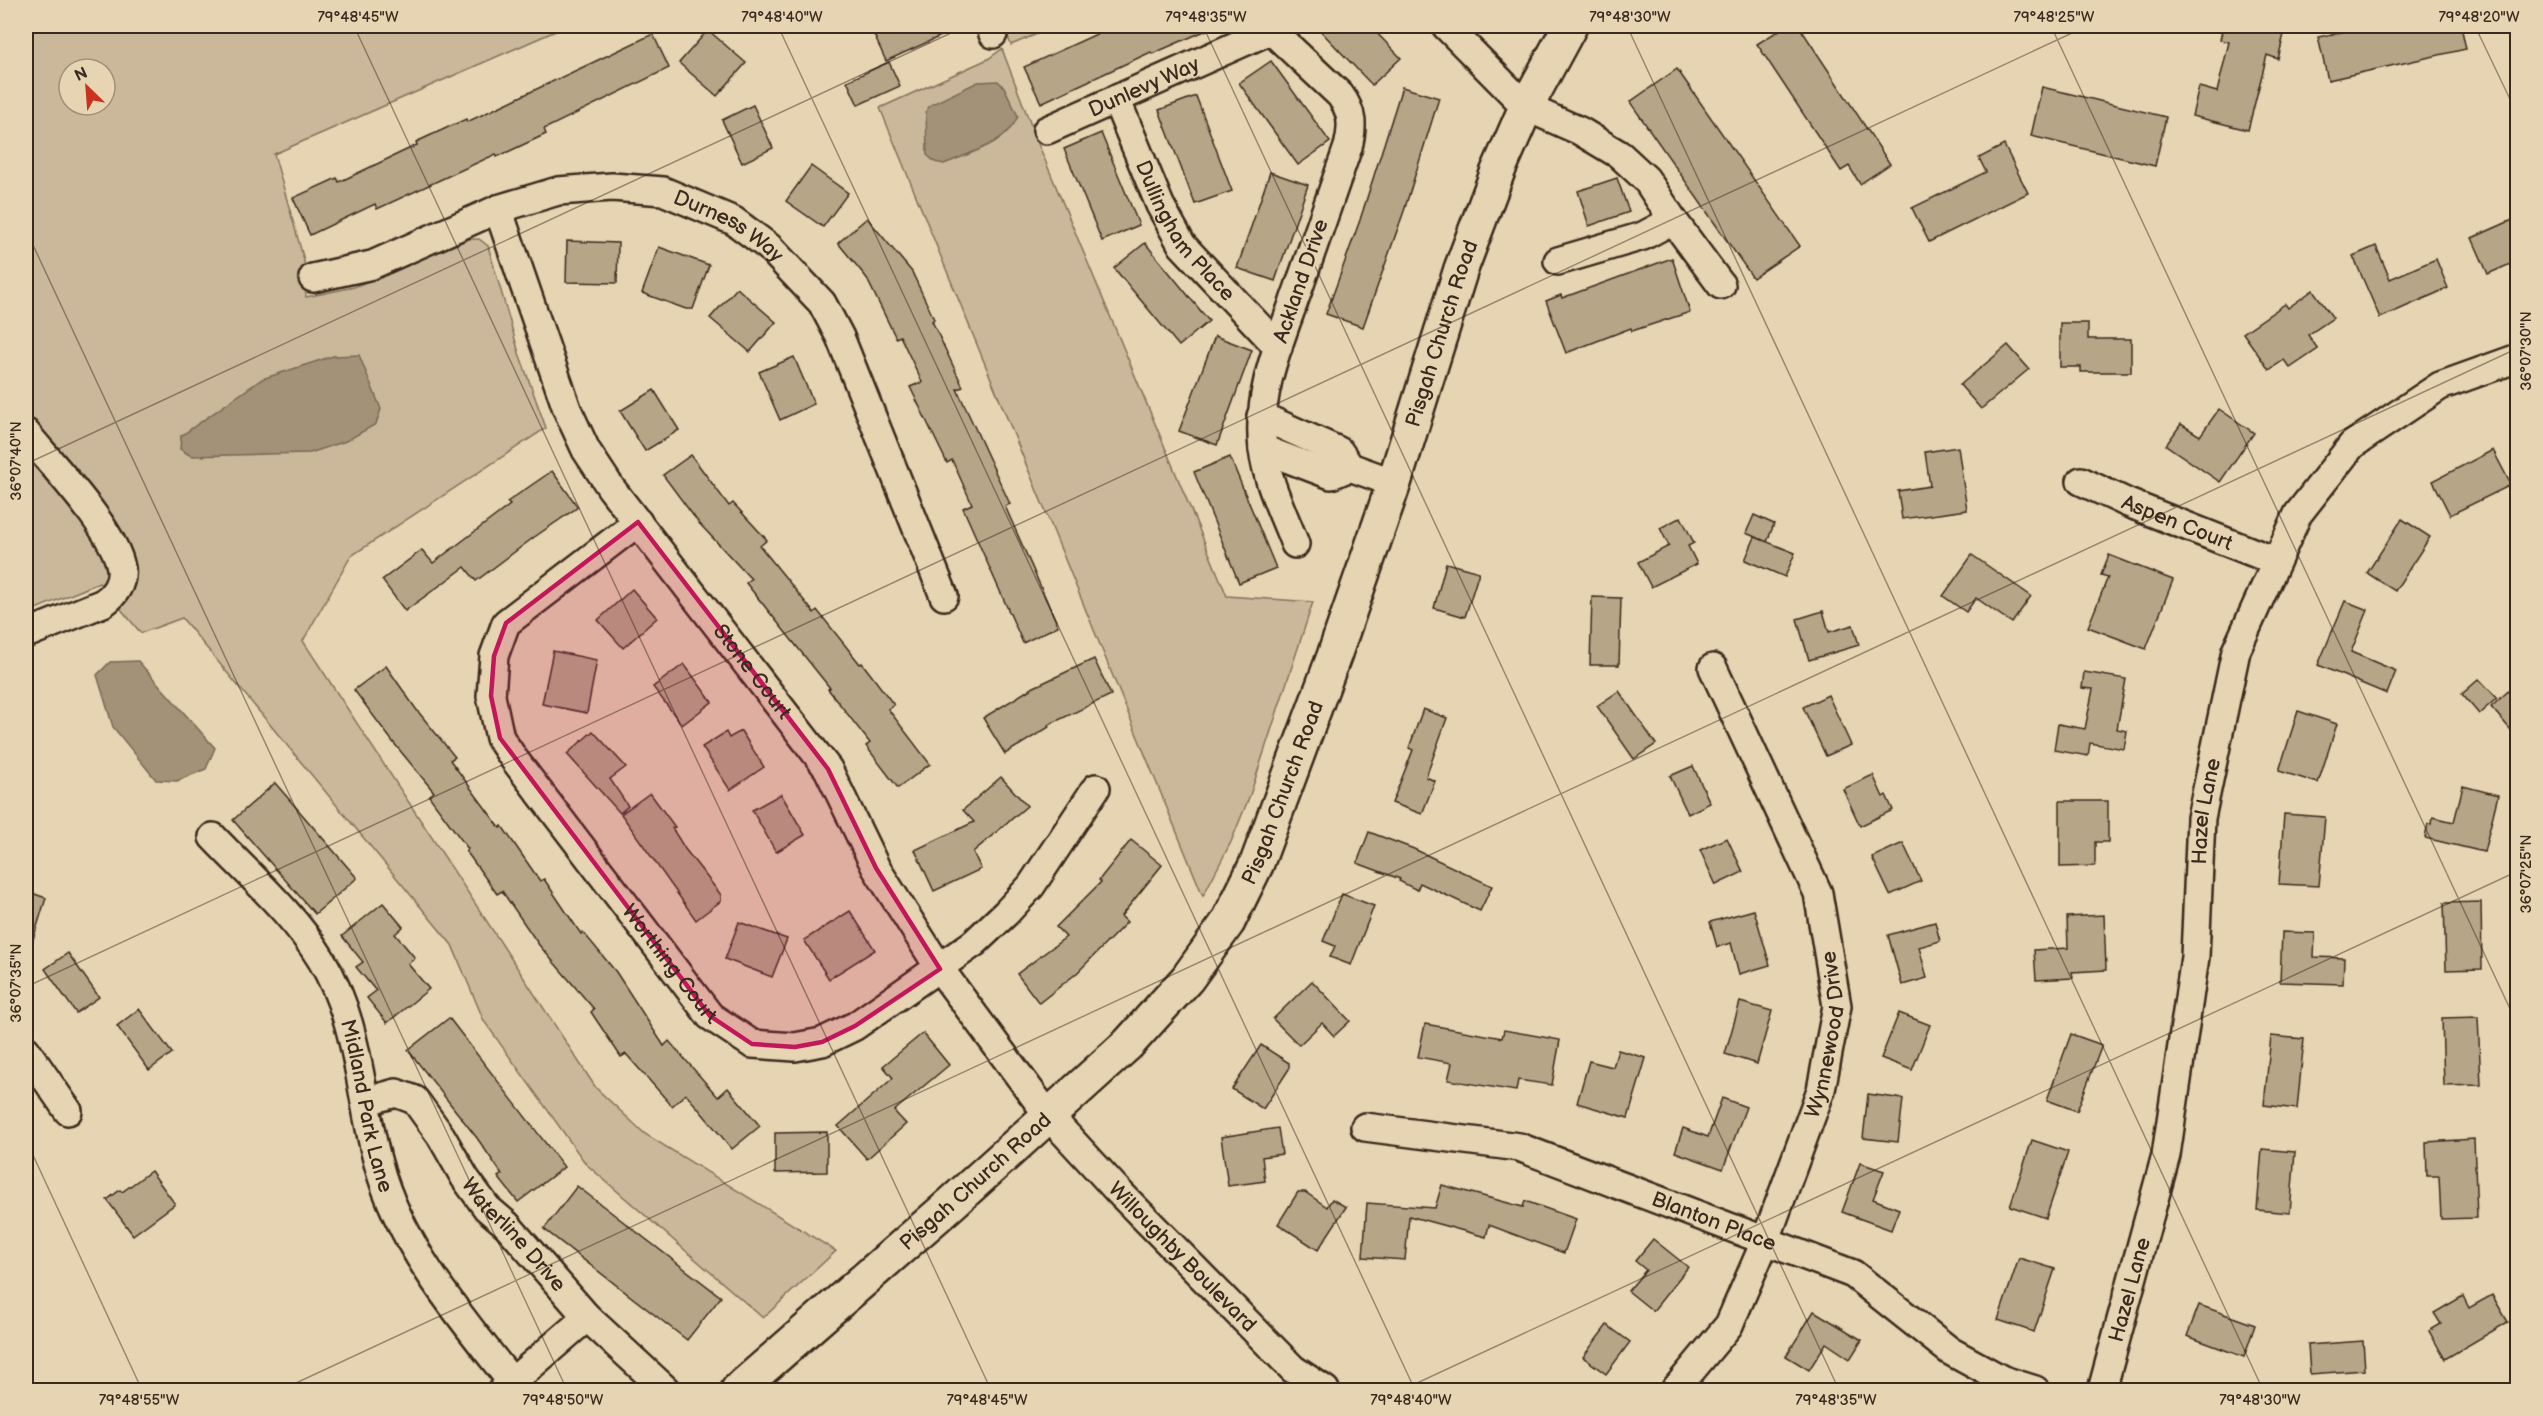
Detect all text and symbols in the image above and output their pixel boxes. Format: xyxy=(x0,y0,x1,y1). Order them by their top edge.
text: 79°48'45"W xyxy=(317,8,399,27)
text: 79°48'40"W xyxy=(741,8,823,27)
text: 79°48'35"W xyxy=(1165,8,1247,27)
text: 79°48'30"W xyxy=(1589,8,1671,27)
text: 79°48'25"W xyxy=(2014,8,2095,27)
text: 79°48'20"W xyxy=(2438,8,2520,27)
street label: Dunlevy Way xyxy=(1084,51,1204,122)
north arrow xyxy=(57,57,117,117)
text: N xyxy=(72,64,91,86)
street label: Dullingham Place xyxy=(1130,156,1241,306)
street label: Durness Way xyxy=(670,184,789,268)
street label: Ackland Drive xyxy=(1268,216,1334,346)
street label: Pisgah Church Road xyxy=(1400,237,1483,430)
text: 36°07'30"N xyxy=(2517,311,2536,391)
text: 36°07'40"N xyxy=(7,421,26,501)
street label: Aspen Court xyxy=(2118,489,2237,556)
street label: Stone Court xyxy=(708,619,797,724)
street label: Pisgah Church Road xyxy=(1236,697,1329,889)
street label: Hazel Lane xyxy=(2187,756,2226,865)
text: 36°07'25"N xyxy=(2517,835,2536,913)
street label: Worthing Court xyxy=(617,899,722,1030)
text: 36°07'35"N xyxy=(7,943,26,1023)
street label: Wynnewood Drive xyxy=(1799,949,1849,1121)
street label: Midland Park Lane xyxy=(335,1016,399,1196)
street label: Pisgah Church Road xyxy=(894,1107,1056,1255)
street label: Waterline Drive xyxy=(456,1173,571,1296)
street label: Willoughby Boulevard xyxy=(1103,1176,1262,1337)
street label: Blanton Place xyxy=(1648,1186,1780,1256)
street label: Hazel Lane xyxy=(2103,1235,2156,1345)
text: 79°48'55"W xyxy=(99,1391,180,1410)
text: 79°48'50"W xyxy=(523,1391,604,1410)
text: 79°48'45"W xyxy=(946,1391,1028,1410)
text: 79°48'40"W xyxy=(1370,1391,1452,1410)
text: 79°48'35"W xyxy=(1795,1391,1877,1410)
text: 79°48'30"W xyxy=(2219,1391,2301,1410)

